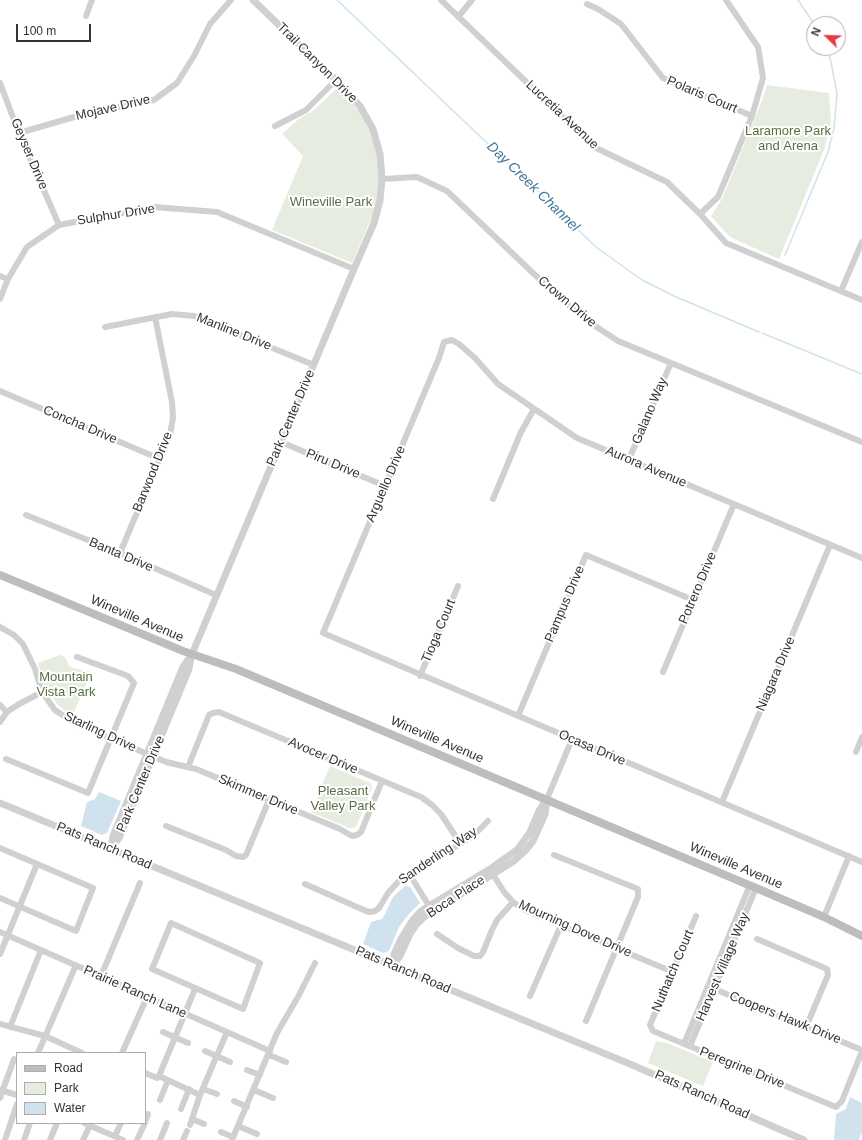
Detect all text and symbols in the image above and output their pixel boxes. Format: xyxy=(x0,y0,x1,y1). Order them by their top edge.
scale bar xyxy=(18,16,93,42)
north arrow xyxy=(806,16,846,56)
street label: Trail Canyon Drive xyxy=(274,20,360,106)
text: 100 m xyxy=(23,24,56,38)
text: N xyxy=(809,26,823,38)
street label: Polaris Court xyxy=(664,73,740,117)
street label: Lucretia Avenue xyxy=(522,77,602,153)
street label: Mojave Drive xyxy=(74,92,152,124)
street label: Geyser Drive xyxy=(7,116,51,192)
park label: Laramore Park and Arena xyxy=(745,123,831,154)
water label: Day Creek Channel xyxy=(483,139,583,235)
park label: Wineville Park xyxy=(290,194,372,210)
street label: Sulphur Drive xyxy=(76,201,156,229)
street label: Crown Drive xyxy=(535,273,599,331)
street label: Manline Drive xyxy=(194,310,274,354)
street label: Park Center Drive xyxy=(264,367,318,469)
street label: Galano Way xyxy=(629,375,671,447)
street label: Concha Drive xyxy=(41,402,119,448)
street label: Barwood Drive xyxy=(130,430,176,514)
street label: Arguello Drive xyxy=(363,443,409,525)
street label: Aurora Avenue xyxy=(603,443,689,491)
street label: Piru Drive xyxy=(304,446,362,482)
street label: Banta Drive xyxy=(87,535,155,575)
street label: Potrero Drive xyxy=(676,550,720,626)
street label: Pampus Drive xyxy=(542,563,588,645)
street label: Wineville Avenue xyxy=(88,592,186,646)
street label: Tioga Court xyxy=(419,597,459,665)
street label: Niagara Drive xyxy=(753,634,799,714)
park label: Mountain Vista Park xyxy=(36,669,96,700)
street label: Starling Drive xyxy=(61,708,139,756)
street label: Wineville Avenue xyxy=(388,713,486,767)
street label: Ocasa Drive xyxy=(556,727,628,769)
street label: Park Center Drive xyxy=(114,733,168,835)
street label: Avocer Drive xyxy=(286,734,360,778)
street label: Skimmer Drive xyxy=(216,771,300,819)
park label: Pleasant Valley Park xyxy=(311,783,375,814)
street label: Pats Ranch Road xyxy=(54,819,154,873)
street label: Sanderling Way xyxy=(396,824,480,888)
street label: Wineville Avenue xyxy=(687,839,785,893)
street label: Boca Place xyxy=(424,873,488,921)
street label: Mourning Dove Drive xyxy=(516,897,634,961)
street label: Harvest Village Way xyxy=(693,910,753,1024)
street label: Nuthatch Court xyxy=(649,928,697,1014)
street label: Pats Ranch Road xyxy=(353,943,453,997)
street label: Prairie Ranch Lane xyxy=(81,962,189,1022)
street label: Coopers Hawk Drive xyxy=(727,988,843,1048)
street label: Peregrine Drive xyxy=(697,1044,787,1092)
legend xyxy=(16,1052,146,1124)
text: Road xyxy=(54,1061,83,1075)
street label: Pats Ranch Road xyxy=(652,1067,752,1123)
text: Park xyxy=(54,1081,79,1095)
text: Water xyxy=(54,1101,86,1115)

